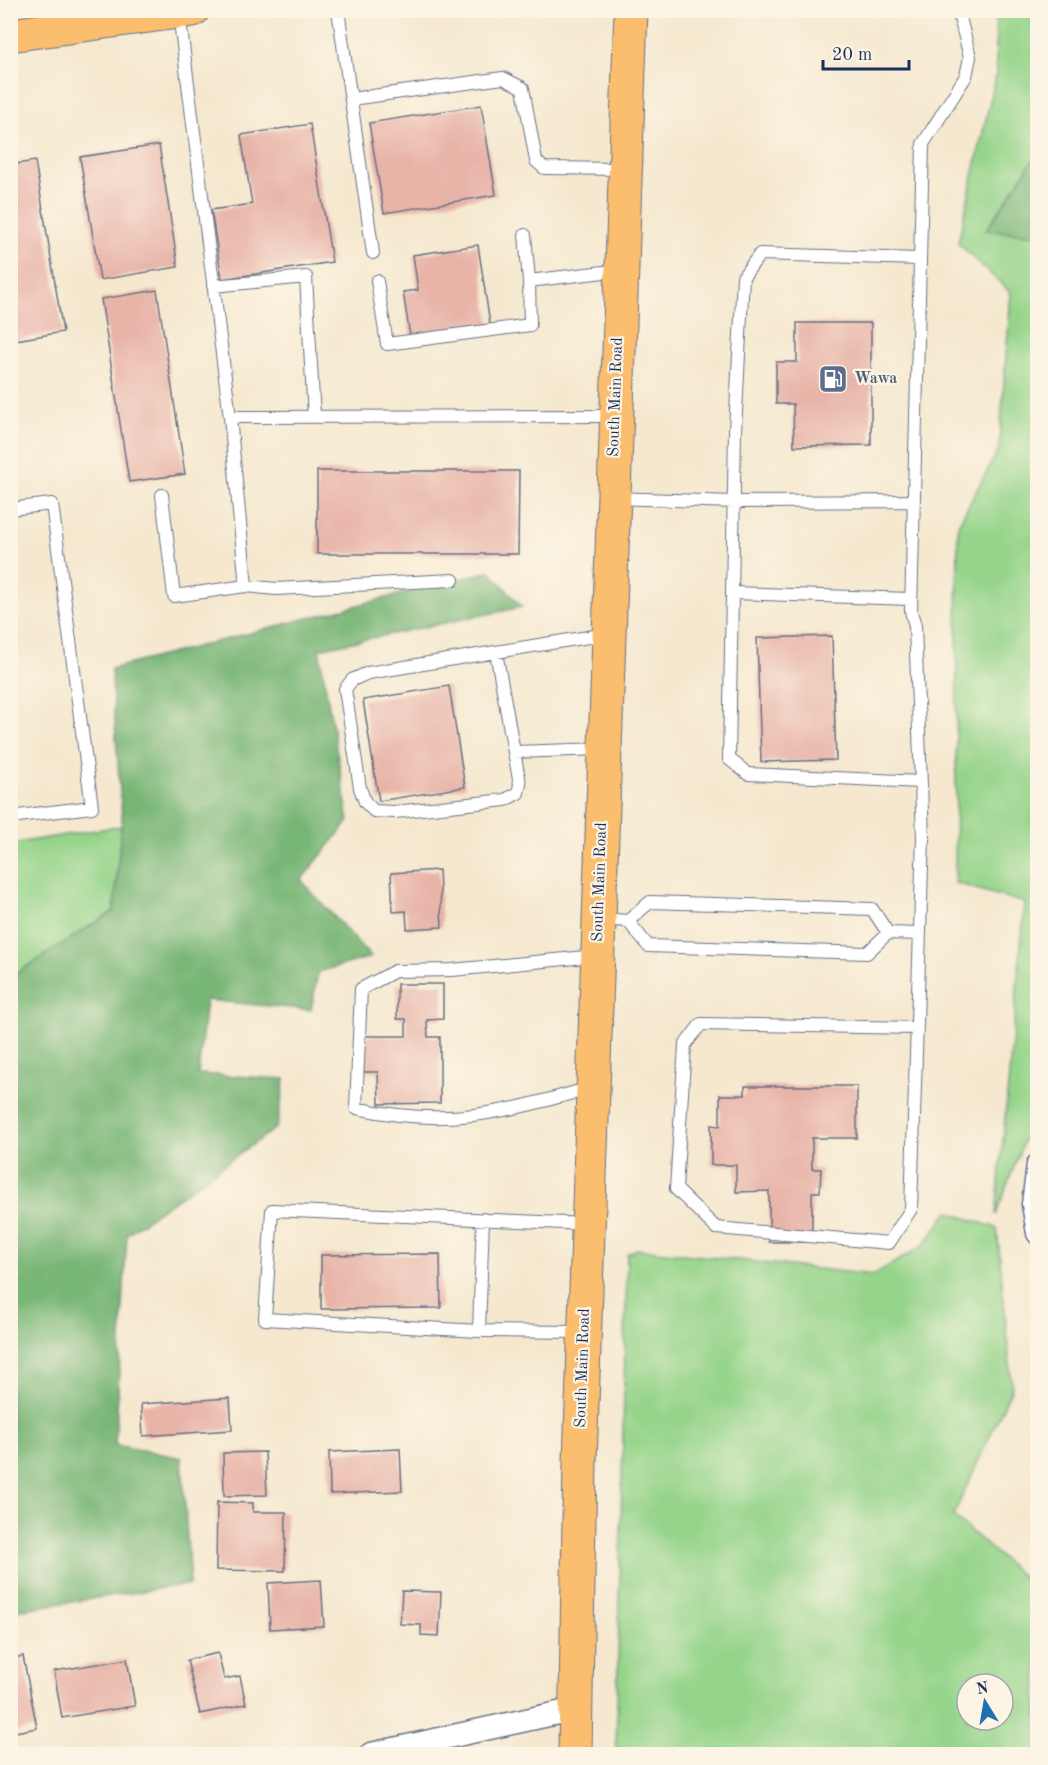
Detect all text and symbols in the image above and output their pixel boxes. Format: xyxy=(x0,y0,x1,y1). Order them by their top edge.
scale bar xyxy=(823,33,908,71)
text: 20 m xyxy=(832,46,872,64)
street label: South Main Road xyxy=(606,337,626,457)
fuel station icon: Wawa xyxy=(817,363,849,395)
place label: Wawa xyxy=(854,371,897,387)
street label: South Main Road xyxy=(590,822,610,942)
street label: South Main Road xyxy=(573,1308,593,1428)
north arrow xyxy=(955,1672,1015,1732)
text: N xyxy=(975,1680,991,1698)

